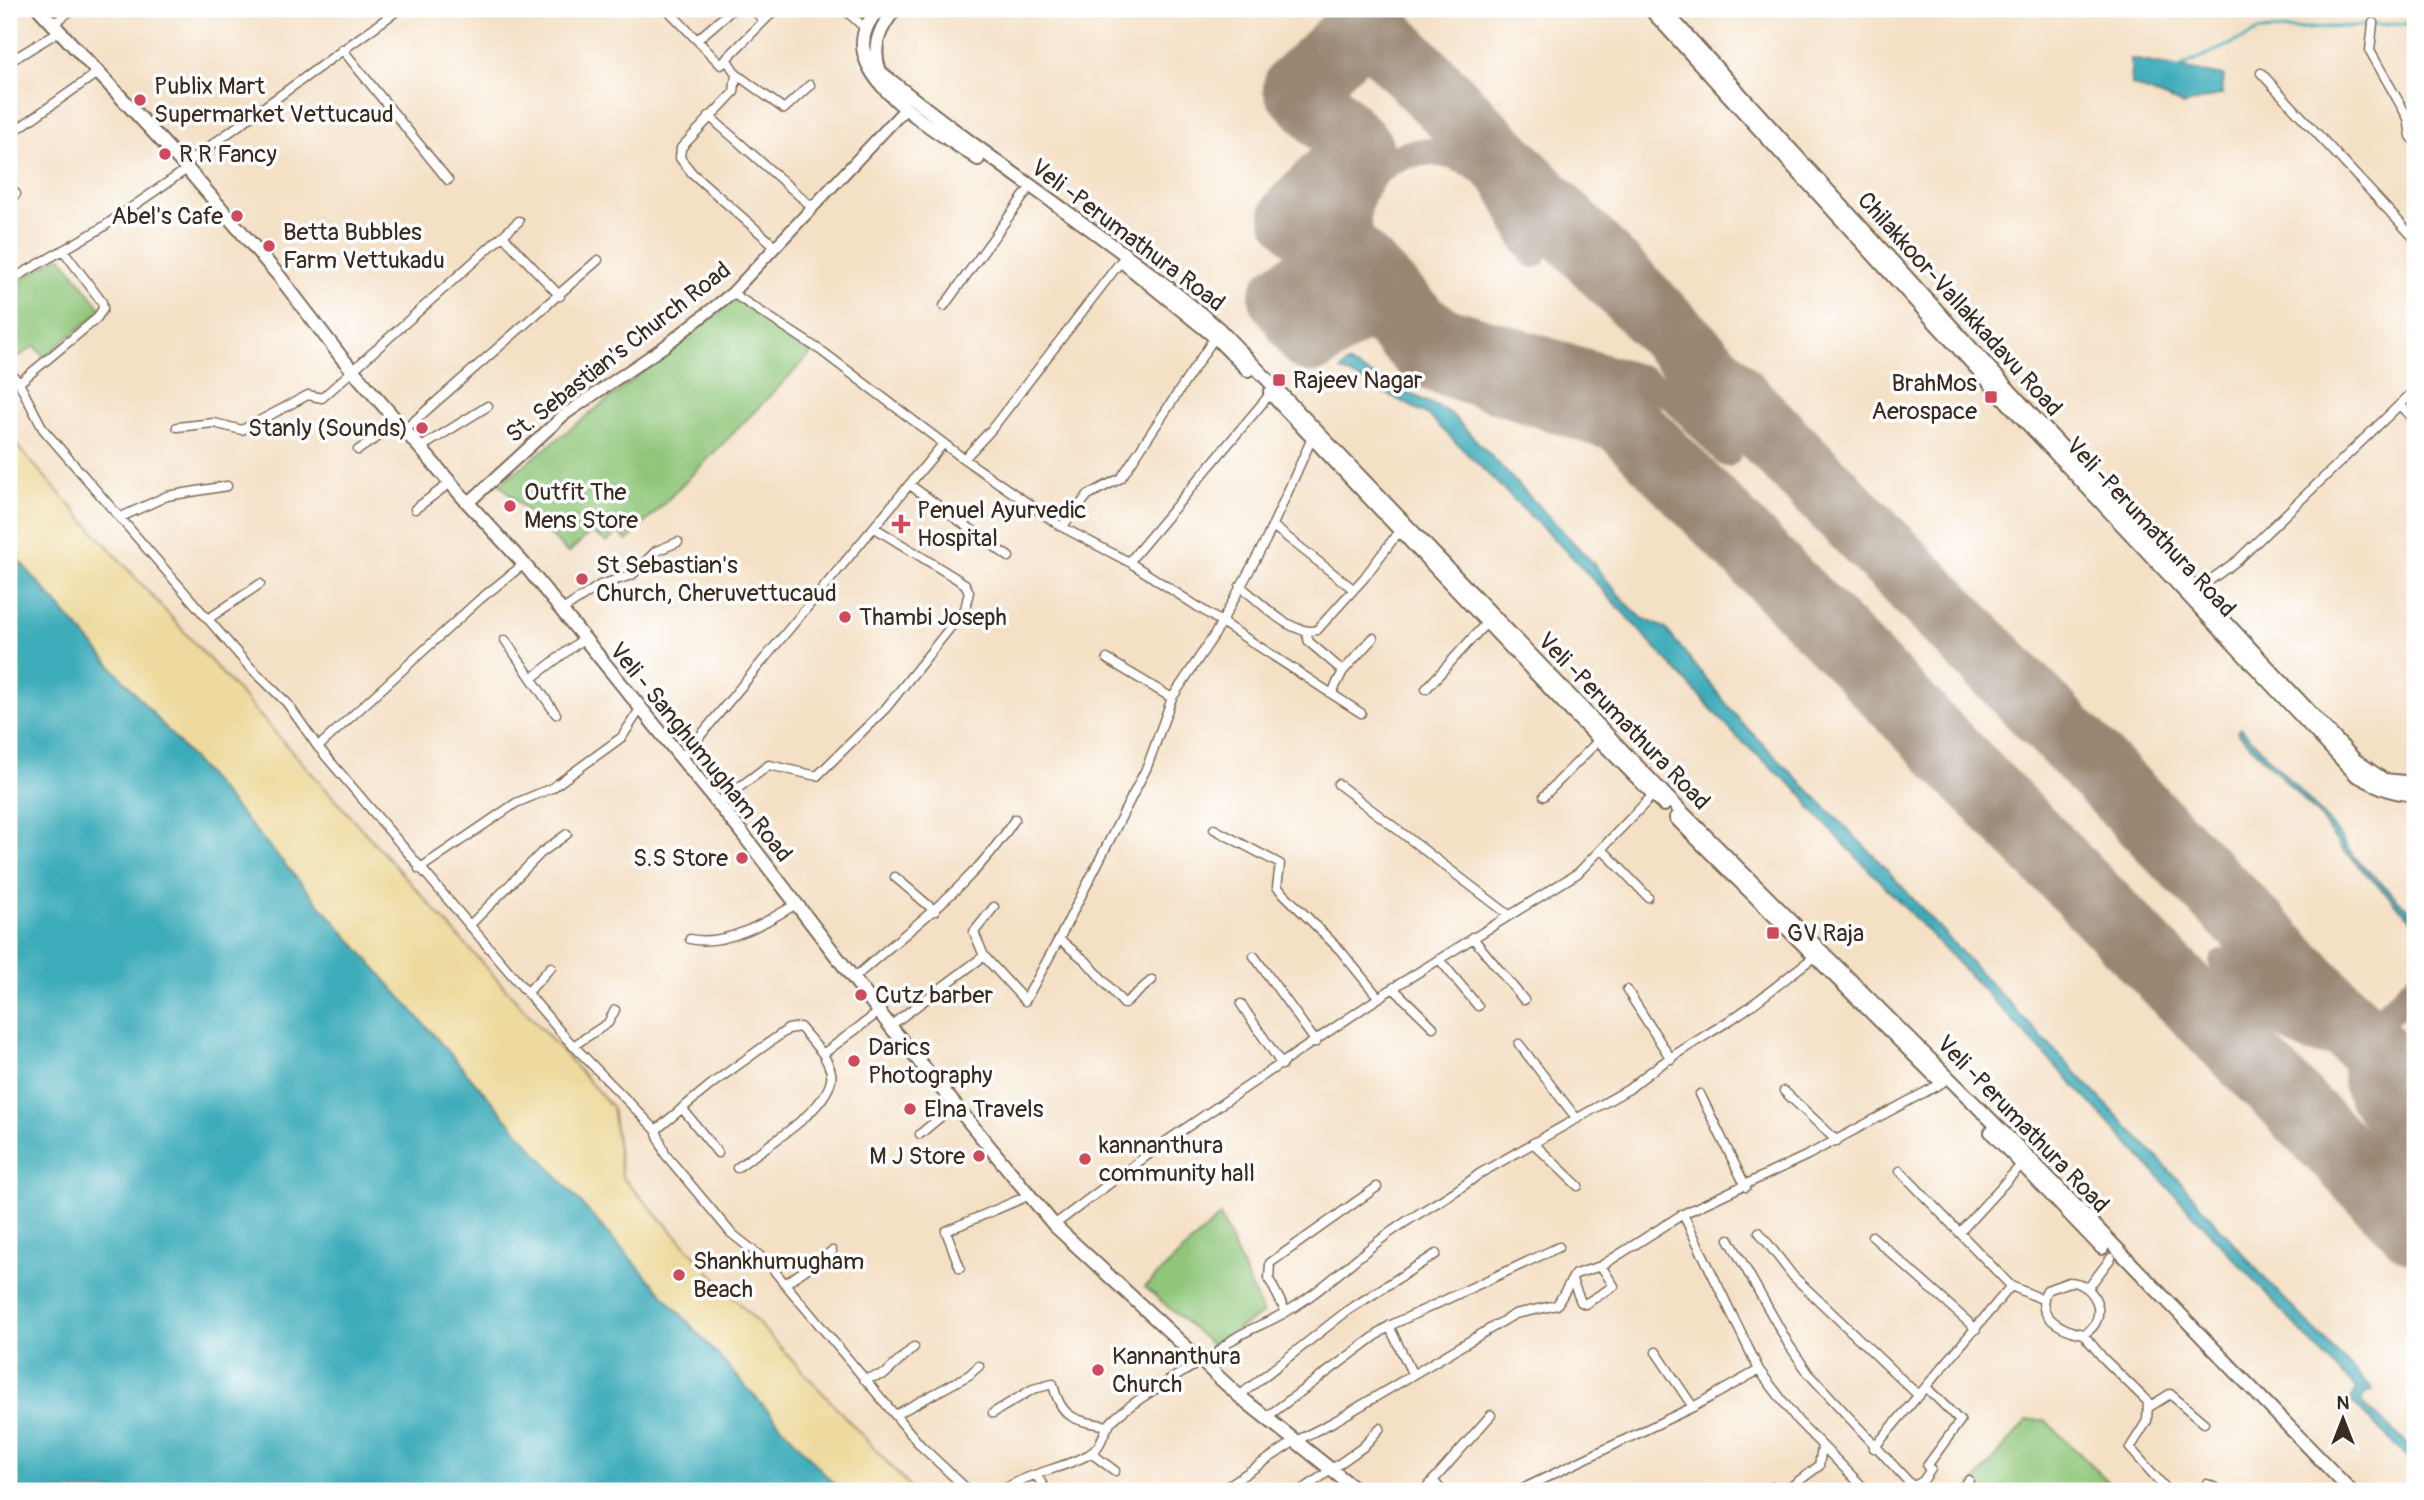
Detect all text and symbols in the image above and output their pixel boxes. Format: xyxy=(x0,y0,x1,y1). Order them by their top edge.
place label: Publix Mart Supermarket Vettucaud xyxy=(154,72,394,129)
marker: Publix Mart Supermarket Vettucaud xyxy=(132,92,148,108)
place label: R R Fancy xyxy=(179,140,277,169)
marker: R R Fancy xyxy=(157,146,173,162)
street label: Veli -Perumathura Road xyxy=(1025,153,1230,318)
street label: Chilakkoor-Vallakkadavu Road xyxy=(1851,186,2068,423)
place label: Abel's Cafe xyxy=(111,202,223,231)
marker: Abel's Cafe xyxy=(229,208,245,224)
place label: Betta Bubbles Farm Vettukadu xyxy=(283,218,445,275)
marker: Betta Bubbles Farm Vettukadu xyxy=(261,238,277,254)
street label: St. Sebastian's Church Road xyxy=(500,256,737,449)
place label: Rajeev Nagar xyxy=(1293,366,1423,395)
place label: BrahMos Aerospace xyxy=(1871,369,1977,426)
marker: Rajeev Nagar xyxy=(1271,372,1287,388)
marker: BrahMos Aerospace xyxy=(1983,389,1999,405)
place label: Stanly (Sounds) xyxy=(248,414,408,443)
marker: Stanly (Sounds) xyxy=(414,420,430,436)
street label: Veli -Perumathura Road xyxy=(2060,431,2242,623)
place label: Outfit The Mens Store xyxy=(524,478,638,535)
place label: Penuel Ayurvedic Hospital xyxy=(917,496,1086,553)
marker: Outfit The Mens Store xyxy=(502,498,518,514)
marker: Penuel Ayurvedic Hospital xyxy=(891,514,911,534)
place label: St Sebastian's Church, Cheruvettucaud xyxy=(596,551,837,608)
marker: St Sebastian's Church, Cheruvettucaud xyxy=(574,571,590,587)
place label: Thambi Joseph xyxy=(859,603,1007,632)
marker: Thambi Joseph xyxy=(837,609,853,625)
street label: Veli -Perumathura Road xyxy=(1531,627,1716,816)
street label: Veli - Sanghumugham Road xyxy=(603,637,798,868)
place label: S.S Store xyxy=(633,844,728,873)
marker: S.S Store xyxy=(734,850,750,866)
place label: GV Raja xyxy=(1787,919,1864,948)
marker: GV Raja xyxy=(1765,925,1781,941)
place label: Cutz barber xyxy=(875,981,993,1010)
marker: Cutz barber xyxy=(853,987,869,1003)
street label: Veli -Perumathura Road xyxy=(1930,1030,2115,1219)
place label: Darics Photography xyxy=(868,1033,993,1090)
marker: Darics Photography xyxy=(846,1053,862,1069)
place label: Elna Travels xyxy=(924,1095,1044,1124)
marker: Elna Travels xyxy=(902,1101,918,1117)
place label: kannanthura community hall xyxy=(1099,1131,1255,1188)
place label: M J Store xyxy=(869,1142,965,1171)
marker: M J Store xyxy=(971,1148,987,1164)
marker: kannanthura community hall xyxy=(1077,1151,1093,1167)
place label: Shankhumugham Beach xyxy=(693,1247,864,1304)
marker: Shankhumugham Beach xyxy=(671,1267,687,1283)
place label: Kannanthura Church xyxy=(1112,1342,1241,1399)
marker: Kannanthura Church xyxy=(1090,1362,1106,1378)
north arrow xyxy=(2308,1384,2378,1454)
text: N xyxy=(2337,1391,2350,1415)

